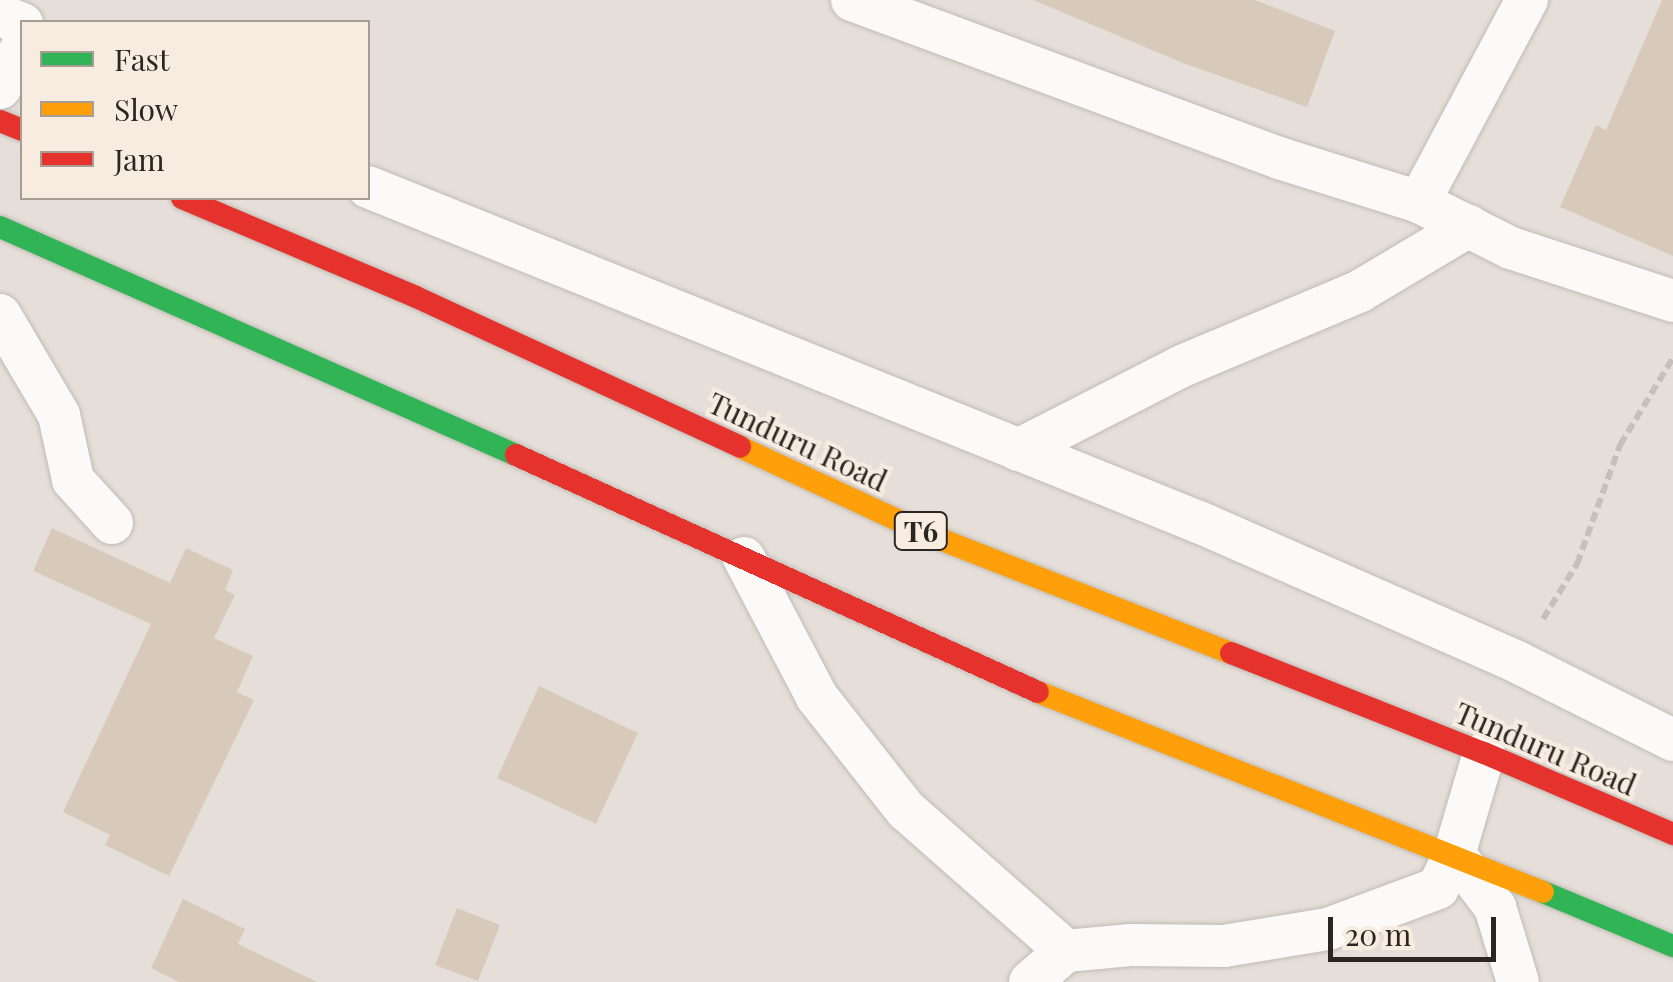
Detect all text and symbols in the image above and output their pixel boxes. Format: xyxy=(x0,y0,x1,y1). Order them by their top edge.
legend xyxy=(20,20,370,200)
text: Fast xyxy=(114,39,170,79)
text: Slow xyxy=(114,89,178,129)
text: Jam xyxy=(114,139,165,179)
street label: Tunduru Road xyxy=(703,384,893,498)
road number: T6 xyxy=(894,508,948,554)
street label: Tunduru Road xyxy=(1450,694,1642,802)
scale bar xyxy=(1333,897,1500,959)
text: 20 m xyxy=(1345,914,1411,954)

